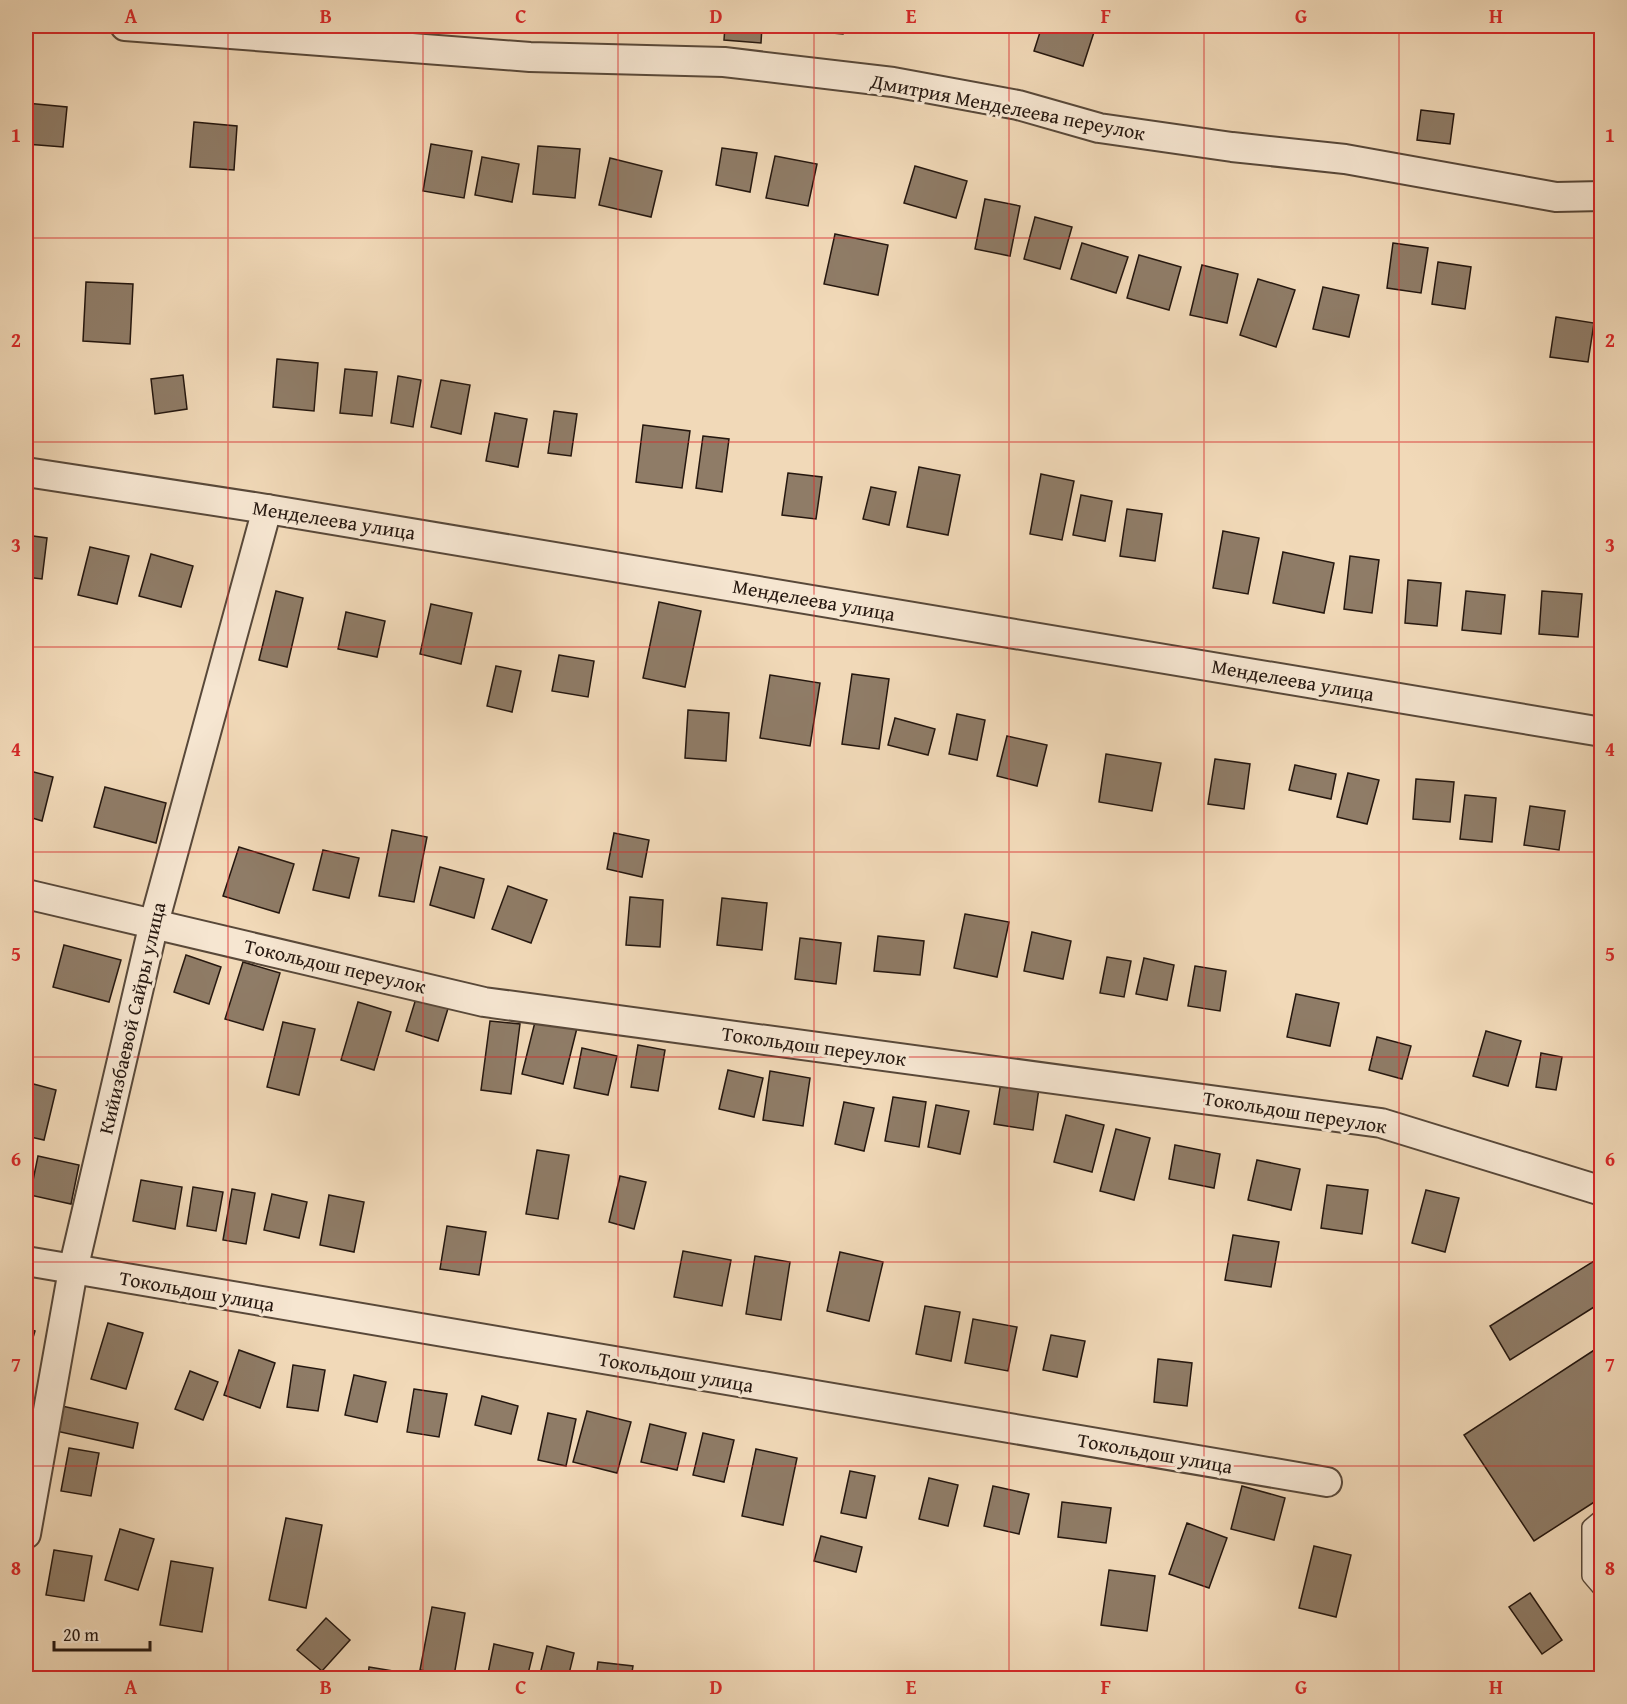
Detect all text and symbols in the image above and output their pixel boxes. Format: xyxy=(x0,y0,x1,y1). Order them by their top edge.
text: A xyxy=(125,1,138,30)
text: B xyxy=(320,1,332,30)
text: C xyxy=(515,1,527,30)
text: D xyxy=(709,1,723,30)
text: E xyxy=(906,1,917,30)
text: F xyxy=(1101,1,1111,30)
text: G xyxy=(1295,1,1307,30)
text: H xyxy=(1489,1,1503,30)
street label: Дмитрия Менделеева переулок xyxy=(867,65,1148,147)
text: 1 xyxy=(11,120,21,149)
text: 1 xyxy=(1605,120,1615,149)
text: 2 xyxy=(11,325,21,354)
text: 2 xyxy=(1605,325,1615,354)
street label: Менделеева улица xyxy=(251,492,418,547)
text: 3 xyxy=(11,530,21,559)
text: 3 xyxy=(1605,530,1615,559)
street label: Менделеева улица xyxy=(731,571,898,628)
street label: Менделеева улица xyxy=(1210,651,1377,708)
text: 4 xyxy=(11,734,21,763)
text: 4 xyxy=(1605,734,1615,763)
street label: Кийизбаевой Сайры улица xyxy=(91,898,172,1137)
street label: Токольдош переулок xyxy=(241,930,429,1001)
text: 5 xyxy=(11,939,21,968)
text: 5 xyxy=(1605,939,1615,968)
street label: Токольдош переулок xyxy=(720,1018,909,1073)
street label: Токольдош переулок xyxy=(1201,1083,1390,1140)
text: 6 xyxy=(11,1144,21,1173)
text: 6 xyxy=(1605,1144,1615,1173)
street label: Токольдош улица xyxy=(117,1263,277,1319)
street label: Токольдош улица xyxy=(596,1344,756,1400)
text: 7 xyxy=(11,1349,21,1378)
text: 7 xyxy=(1605,1349,1615,1378)
street label: Токольдош улица xyxy=(1075,1425,1235,1481)
text: 8 xyxy=(11,1553,21,1582)
text: 8 xyxy=(1605,1553,1615,1582)
scale bar xyxy=(54,1614,150,1652)
text: 20 m xyxy=(63,1621,99,1648)
text: A xyxy=(125,1672,138,1701)
text: B xyxy=(320,1672,332,1701)
text: C xyxy=(515,1672,527,1701)
text: D xyxy=(709,1672,723,1701)
text: E xyxy=(906,1672,917,1701)
text: F xyxy=(1101,1672,1111,1701)
text: G xyxy=(1295,1672,1307,1701)
text: H xyxy=(1489,1672,1503,1701)

